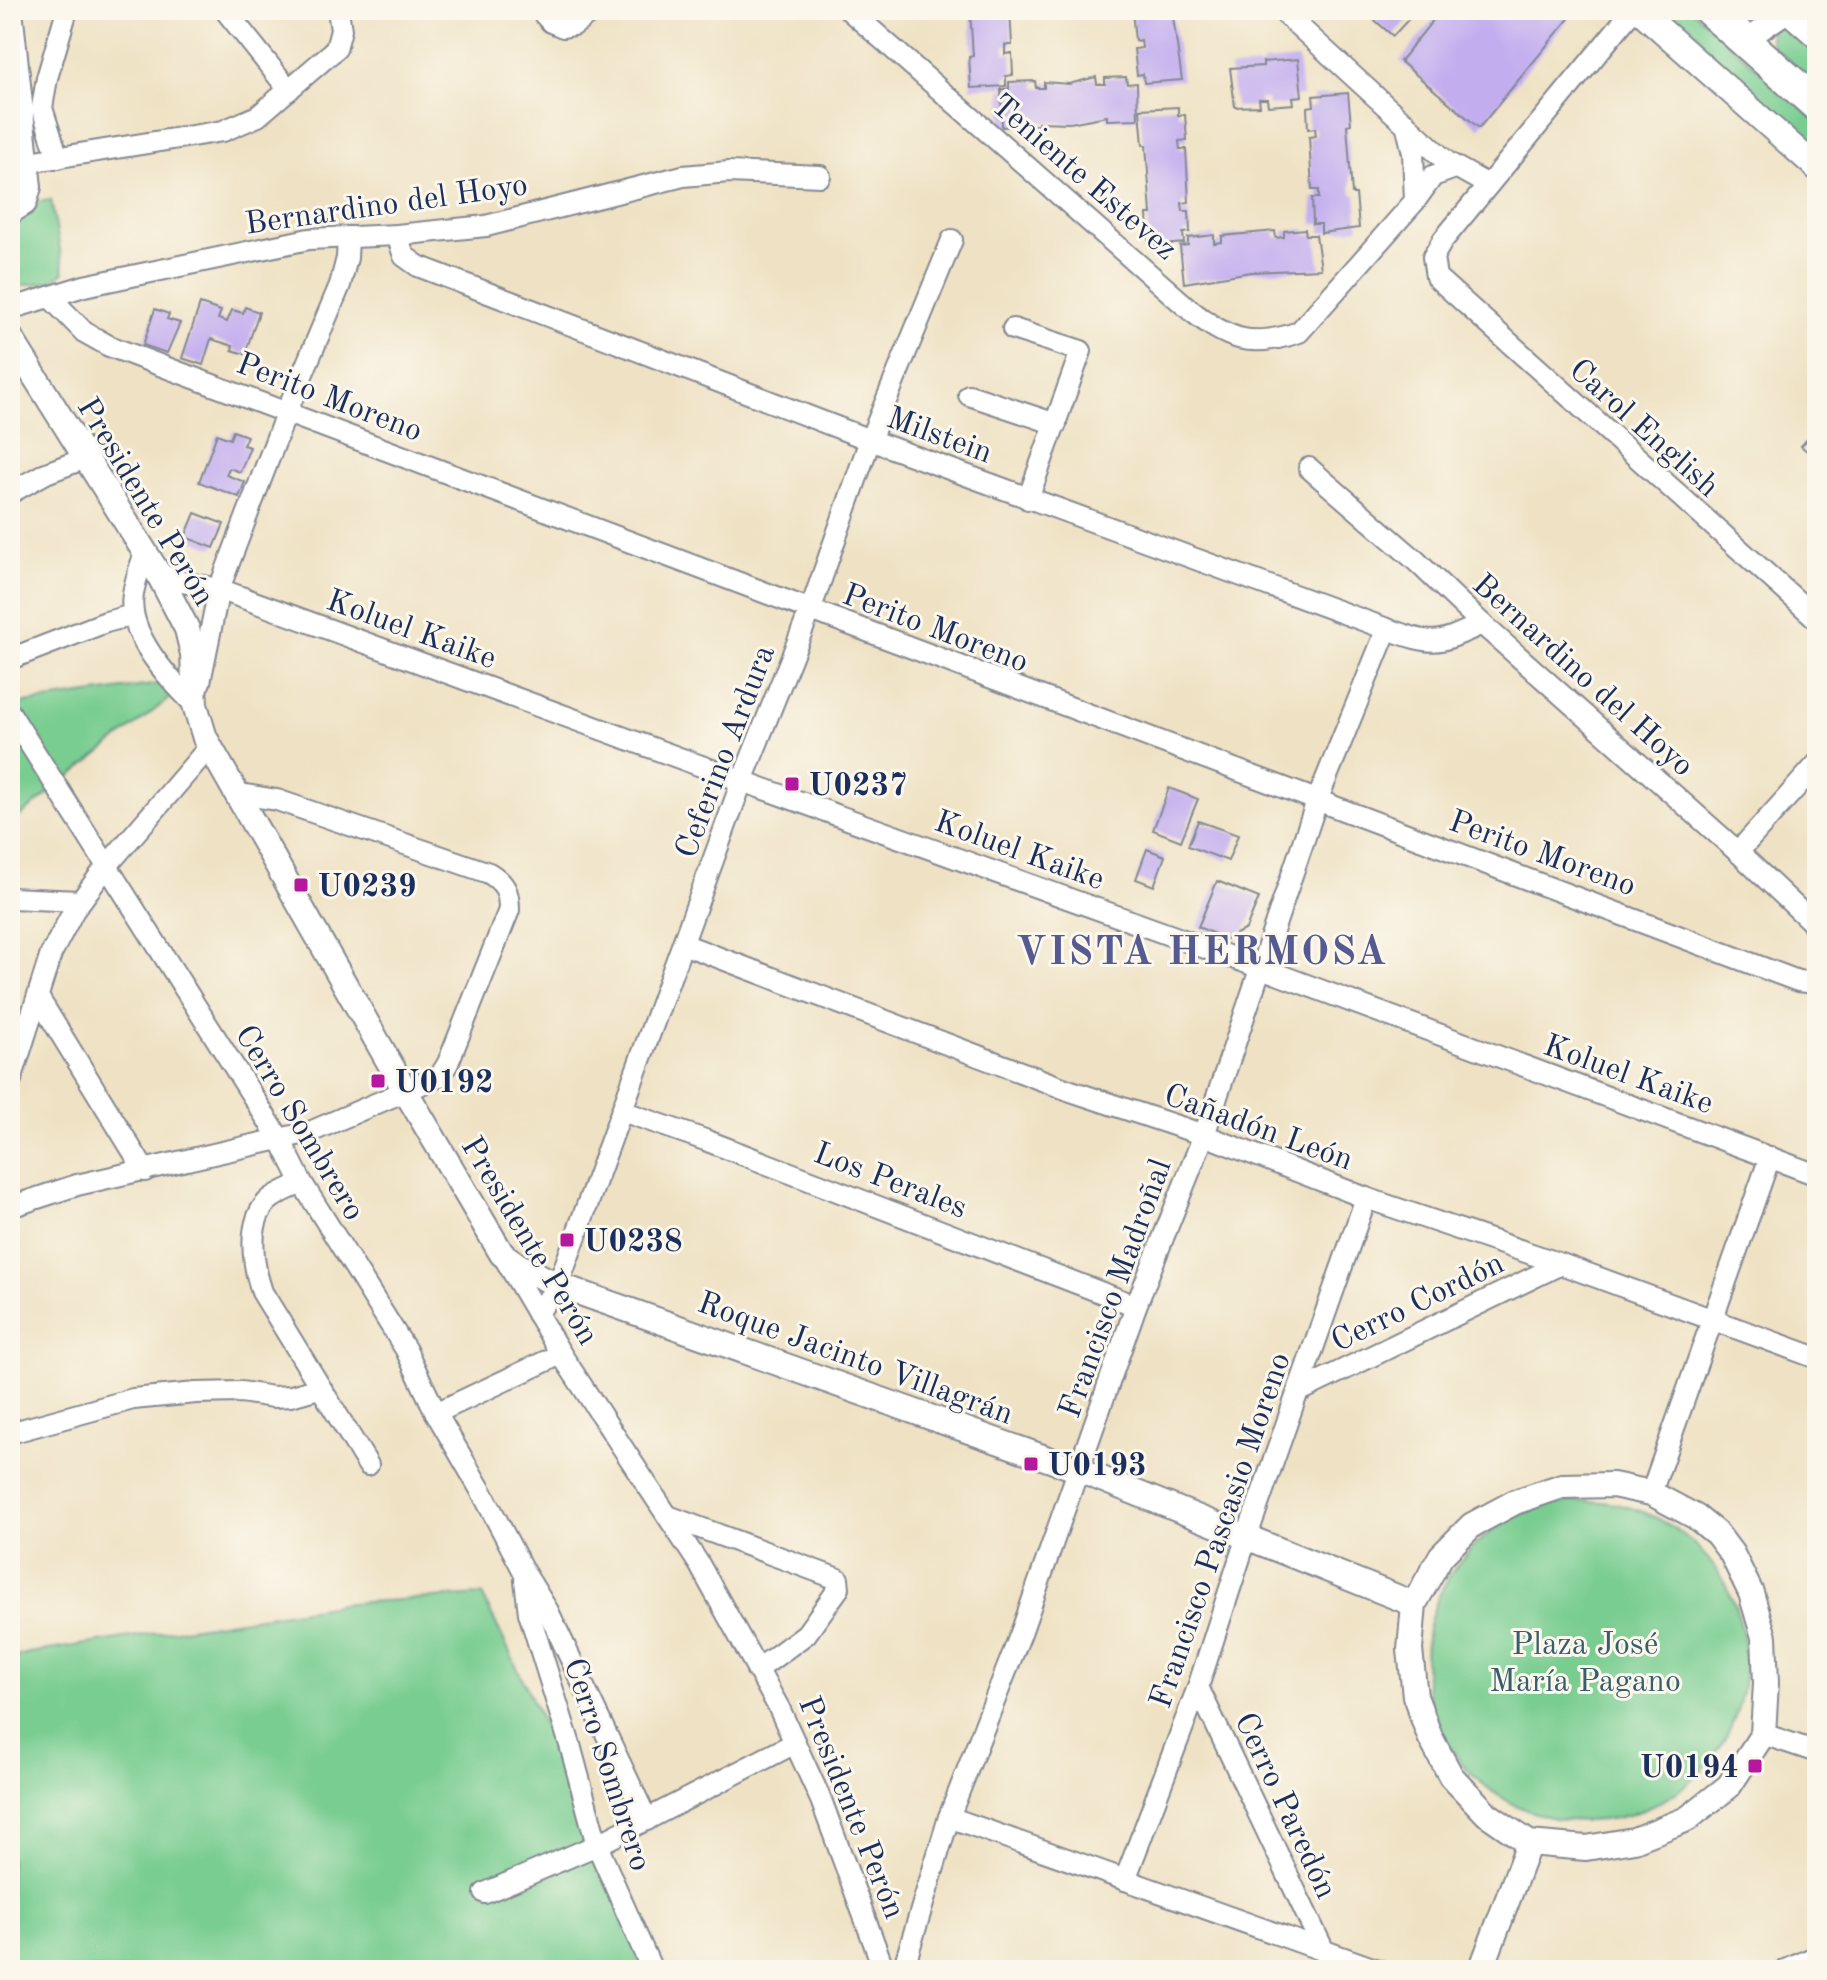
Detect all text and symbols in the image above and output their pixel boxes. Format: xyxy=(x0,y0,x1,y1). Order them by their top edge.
street label: Teniente Estevez xyxy=(984,89,1182,267)
street label: Bernardino del Hoyo xyxy=(243,170,530,242)
street label: Perito Moreno xyxy=(232,349,426,449)
street label: Carol English xyxy=(1562,354,1724,504)
street label: Presidente Perón xyxy=(70,393,219,612)
street label: Milstein xyxy=(882,403,996,471)
street label: Bernardino del Hoyo xyxy=(1465,569,1699,783)
street label: Perito Moreno xyxy=(838,580,1032,680)
street label: Koluel Kaike xyxy=(322,585,500,676)
street label: Ceferino Ardura xyxy=(671,641,782,863)
place label: U0237 xyxy=(808,771,908,803)
marker: U0237 xyxy=(783,775,801,793)
street label: Koluel Kaike xyxy=(930,806,1108,897)
street label: Perito Moreno xyxy=(1444,806,1640,903)
place label: U0239 xyxy=(317,872,417,904)
marker: U0239 xyxy=(292,876,310,894)
district label: VISTA HERMOSA xyxy=(1016,934,1388,974)
street label: Cerro Sombrero xyxy=(228,1020,369,1227)
street label: Koluel Kaike xyxy=(1539,1030,1717,1121)
place label: U0192 xyxy=(394,1068,494,1100)
marker: U0192 xyxy=(369,1072,387,1090)
street label: Cañadón León xyxy=(1159,1080,1357,1178)
street label: Presidente Perón xyxy=(454,1132,603,1351)
street label: Los Perales xyxy=(809,1138,971,1226)
street label: Francisco Madroñal xyxy=(1055,1155,1179,1423)
place label: U0238 xyxy=(583,1227,683,1259)
marker: U0238 xyxy=(558,1231,576,1249)
street label: Cerro Cordón xyxy=(1327,1248,1510,1359)
street label: Roque Jacinto Villagrán xyxy=(693,1288,1017,1432)
street label: Francisco Pascasio Moreno xyxy=(1146,1349,1298,1713)
place label: U0193 xyxy=(1047,1451,1147,1483)
marker: U0193 xyxy=(1022,1455,1040,1473)
park label: Plaza José María Pagano xyxy=(1489,1630,1681,1699)
street label: Cerro Sombrero xyxy=(557,1655,656,1875)
street label: Presidente Perón xyxy=(791,1692,909,1924)
street label: Cerro Paredón xyxy=(1227,1708,1341,1904)
place label: U0194 xyxy=(1639,1753,1739,1785)
marker: U0194 xyxy=(1746,1757,1764,1775)

